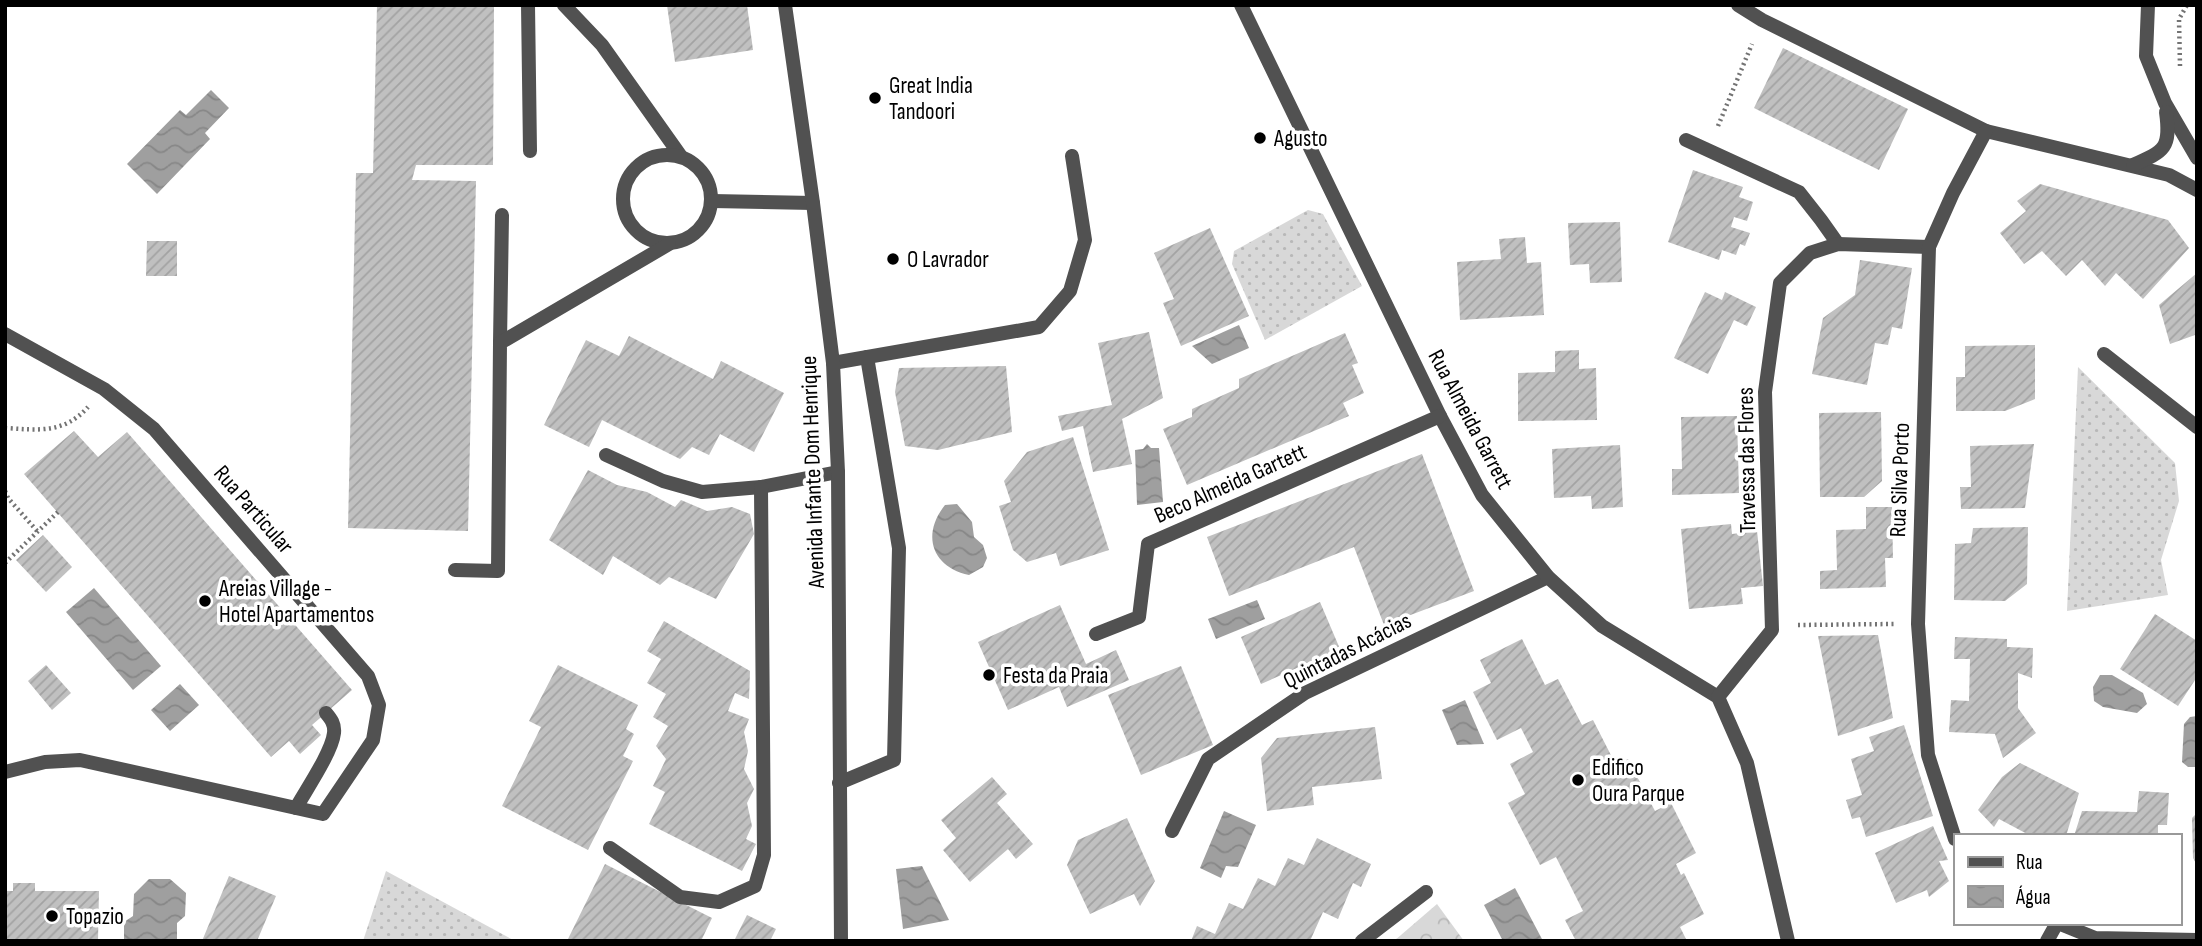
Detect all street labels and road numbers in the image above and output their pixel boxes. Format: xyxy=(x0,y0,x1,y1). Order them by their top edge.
street label: Rua Almeida Garrett xyxy=(1422,345,1519,494)
street label: Avenida Infante Dom Henrique xyxy=(795,355,831,590)
street label: Travessa das Flores xyxy=(1732,387,1762,533)
street label: Rua Silva Porto xyxy=(1884,422,1916,538)
street label: Beco Almeida Gartett xyxy=(1150,438,1311,530)
street label: Rua Particular xyxy=(207,460,299,560)
street label: Quintadas Acácias xyxy=(1279,607,1416,695)

